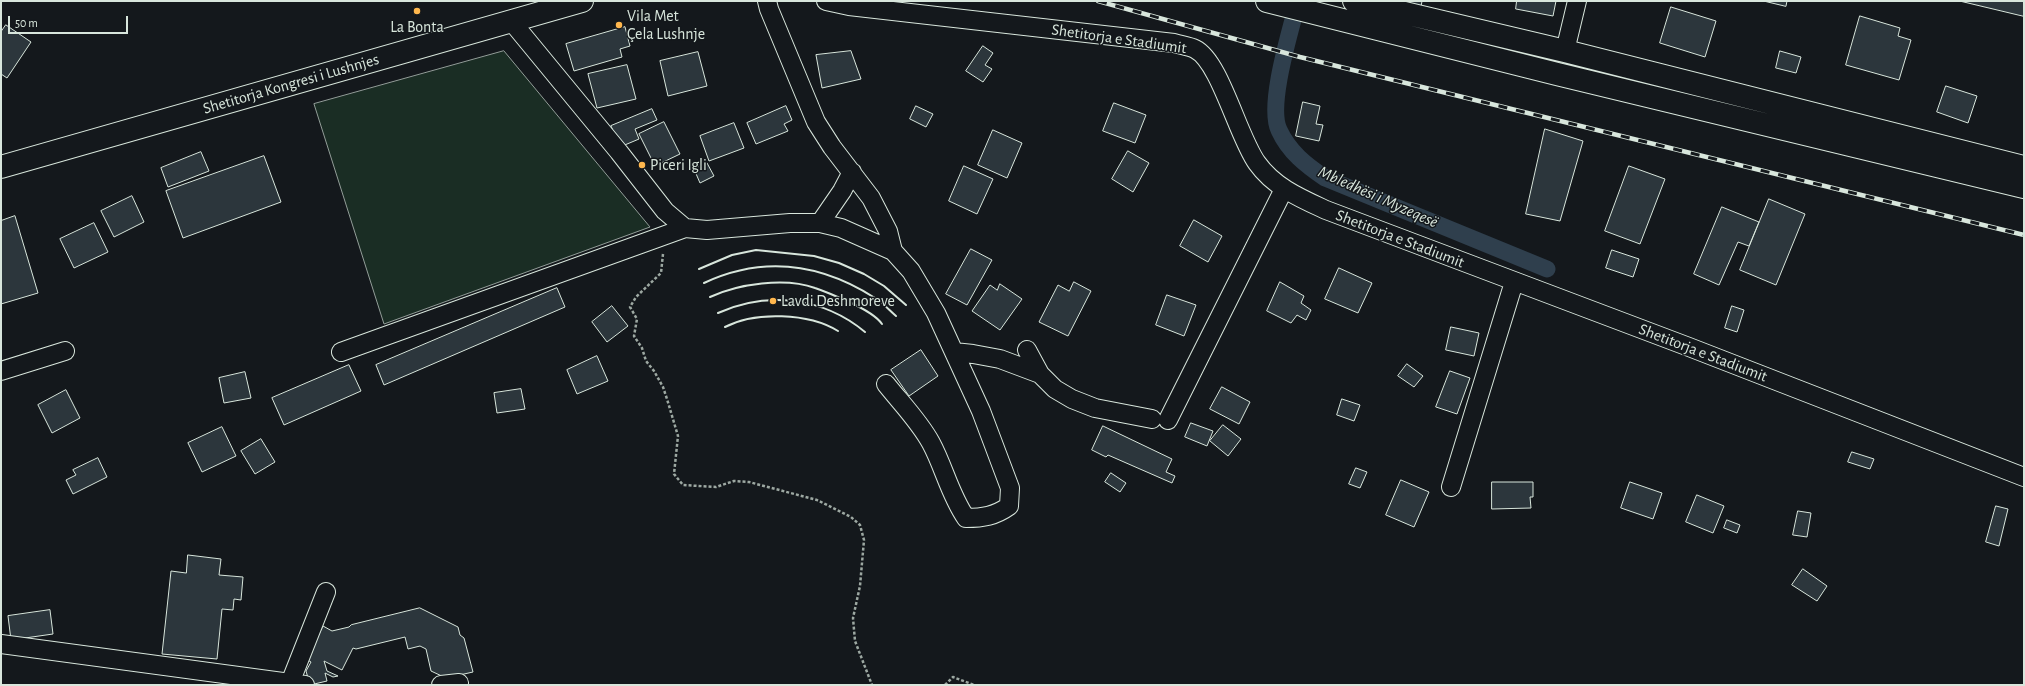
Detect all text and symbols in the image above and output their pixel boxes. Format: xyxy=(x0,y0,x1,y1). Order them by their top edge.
marker: La Bonta xyxy=(412,6,422,16)
place label: Vila Met Çela Lushnje xyxy=(627,6,705,44)
scale bar xyxy=(10,8,130,34)
text: 50 m xyxy=(15,17,38,29)
place label: La Bonta xyxy=(390,17,444,37)
marker: Vila Met Çela Lushnje xyxy=(614,20,624,30)
street label: Shetitorja e Stadiumit xyxy=(1050,20,1188,58)
street label: Shetitorja Kongresi i Lushnjes xyxy=(201,50,381,118)
place label: Piceri Igli xyxy=(650,155,707,175)
marker: Piceri Igli xyxy=(637,160,647,170)
water label: Mbledhësi i Myzeqesë xyxy=(1315,161,1441,233)
street label: Shetitorja e Stadiumit xyxy=(1333,206,1467,272)
place label: Lavdi Deshmoreve xyxy=(781,291,895,311)
marker: Lavdi Deshmoreve xyxy=(768,296,778,306)
street label: Shetitorja e Stadiumit xyxy=(1636,320,1770,386)

